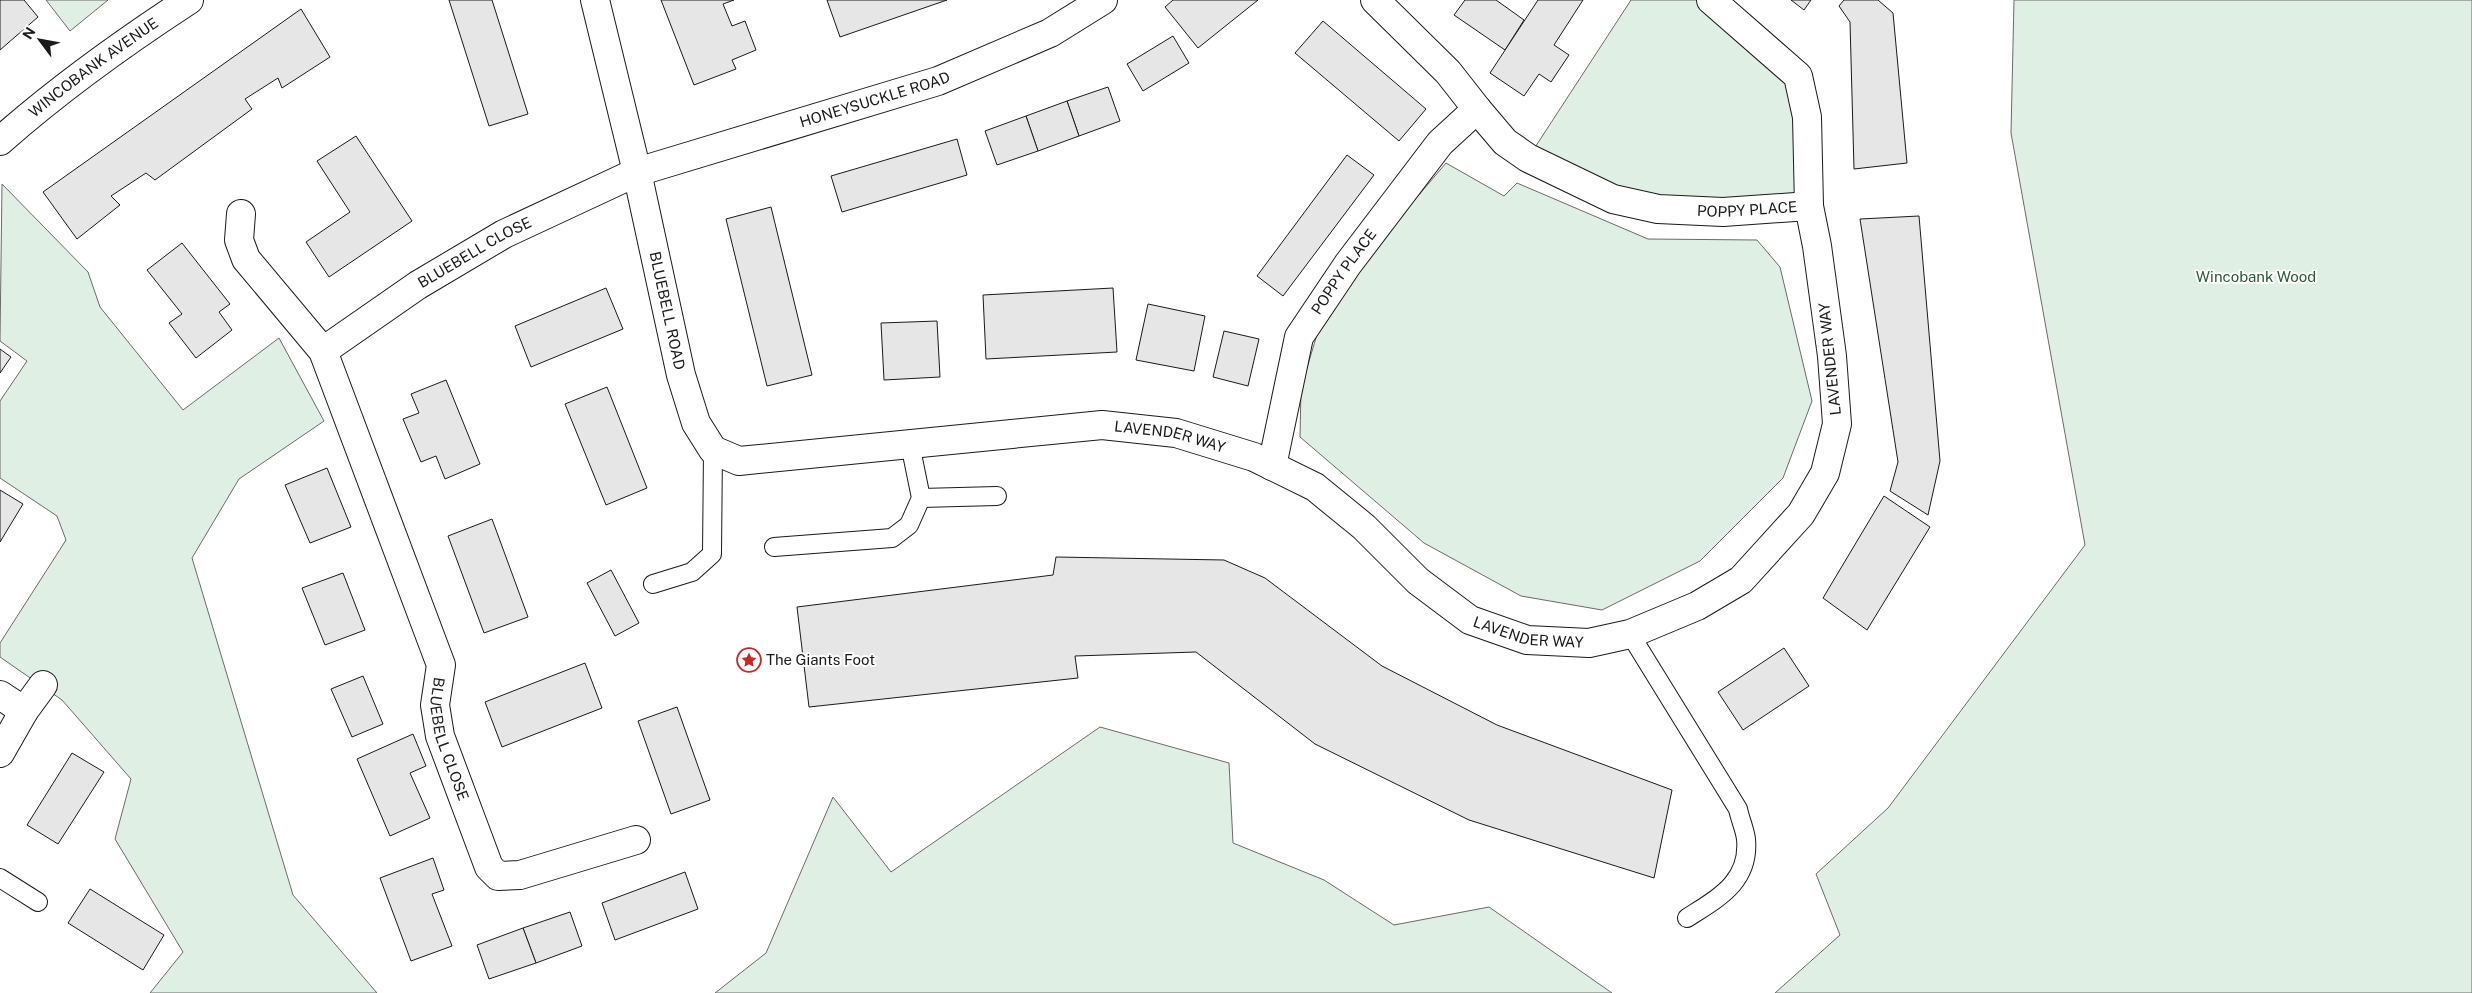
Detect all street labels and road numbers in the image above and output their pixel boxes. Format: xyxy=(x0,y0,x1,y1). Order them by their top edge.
street label: WINCOBANK AVENUE xyxy=(25,14,161,122)
street label: HONEYSUCKLE ROAD xyxy=(798,68,952,130)
street label: POPPY PLACE xyxy=(1697,198,1798,220)
street label: BLUEBELL CLOSE xyxy=(415,213,534,291)
street label: POPPY PLACE xyxy=(1308,226,1379,317)
street label: BLUEBELL ROAD xyxy=(646,250,689,371)
street label: LAVENDER WAY xyxy=(1815,302,1844,416)
street label: LAVENDER WAY xyxy=(1113,417,1228,456)
street label: LAVENDER WAY xyxy=(1471,613,1584,651)
street label: BLUEBELL CLOSE xyxy=(427,676,472,803)

